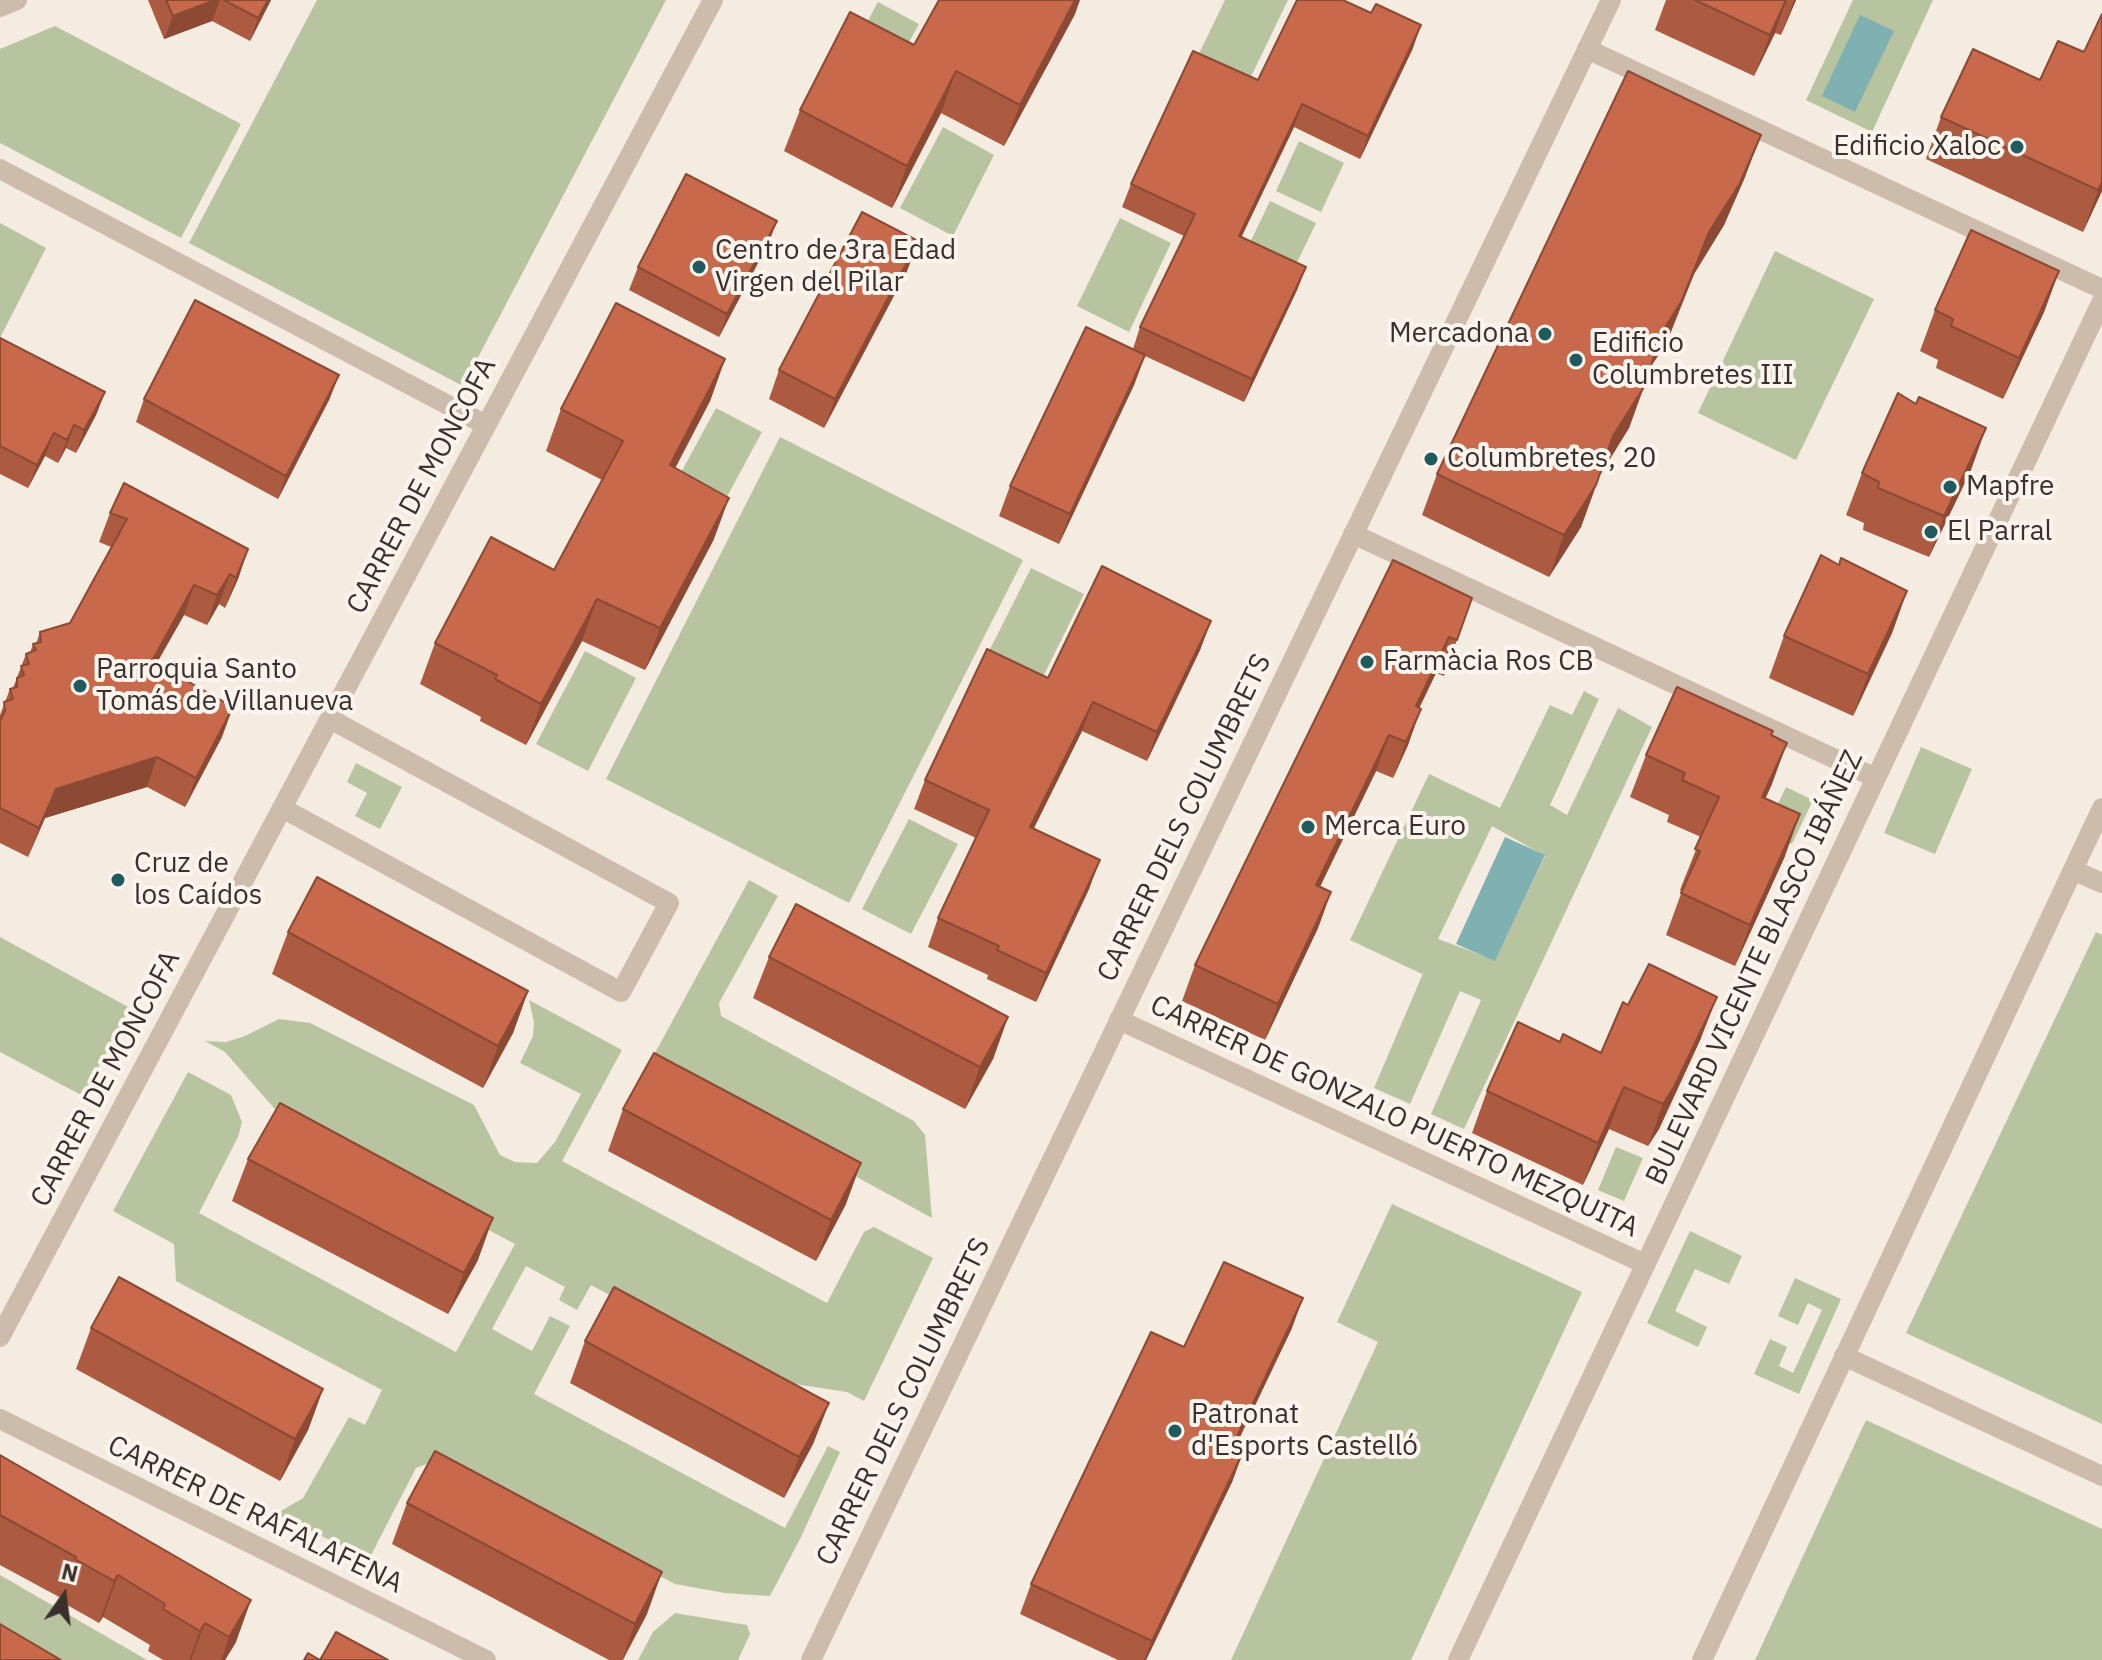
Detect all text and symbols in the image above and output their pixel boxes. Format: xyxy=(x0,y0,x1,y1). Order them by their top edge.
place label: Edificio Xaloc xyxy=(1833,130,2001,164)
marker: Edificio Xaloc xyxy=(2008,138,2026,156)
place label: Centro de 3ra Edad Virgen del Pilar xyxy=(715,234,956,300)
marker: Centro de 3ra Edad Virgen del Pilar xyxy=(690,258,708,276)
place label: Mercadona xyxy=(1389,317,1529,351)
marker: Mercadona xyxy=(1536,325,1554,343)
place label: Edificio Columbretes III xyxy=(1592,327,1794,393)
marker: Edificio Columbretes III xyxy=(1567,351,1585,369)
street label: CARRER DE MONCOFA xyxy=(340,352,504,620)
place label: Columbretes, 20 xyxy=(1447,442,1656,476)
marker: Columbretes, 20 xyxy=(1422,450,1440,468)
place label: Mapfre xyxy=(1966,470,2054,504)
marker: Mapfre xyxy=(1941,478,1959,496)
place label: El Parral xyxy=(1947,515,2052,549)
marker: El Parral xyxy=(1922,523,1940,541)
place label: Farmàcia Ros CB xyxy=(1383,645,1594,679)
street label: CARRER DELS COLUMBRETS xyxy=(1091,649,1279,987)
place label: Parroquia Santo Tomás de Villanueva xyxy=(96,653,353,719)
marker: Farmàcia Ros CB xyxy=(1358,653,1376,671)
marker: Parroquia Santo Tomás de Villanueva xyxy=(71,677,89,695)
street label: BULEVARD VICENTE BLASCO IBÁÑEZ xyxy=(1639,746,1871,1190)
place label: Merca Euro xyxy=(1324,810,1466,844)
marker: Merca Euro xyxy=(1299,818,1317,836)
place label: Cruz de los Caídos xyxy=(134,847,262,913)
marker: Cruz de los Caídos xyxy=(109,871,127,889)
street label: CARRER DE MONCOFA xyxy=(24,945,188,1213)
street label: CARRER DE GONZALO PUERTO MEZQUITA xyxy=(1145,989,1643,1245)
street label: CARRER DELS COLUMBRETS xyxy=(810,1233,998,1571)
place label: Patronat d'Esports Castelló xyxy=(1191,1398,1418,1464)
marker: Patronat d'Esports Castelló xyxy=(1166,1422,1184,1440)
street label: CARRER DE RAFALAFENA xyxy=(102,1429,408,1601)
north arrow xyxy=(24,1556,104,1636)
text: N xyxy=(59,1556,81,1588)

